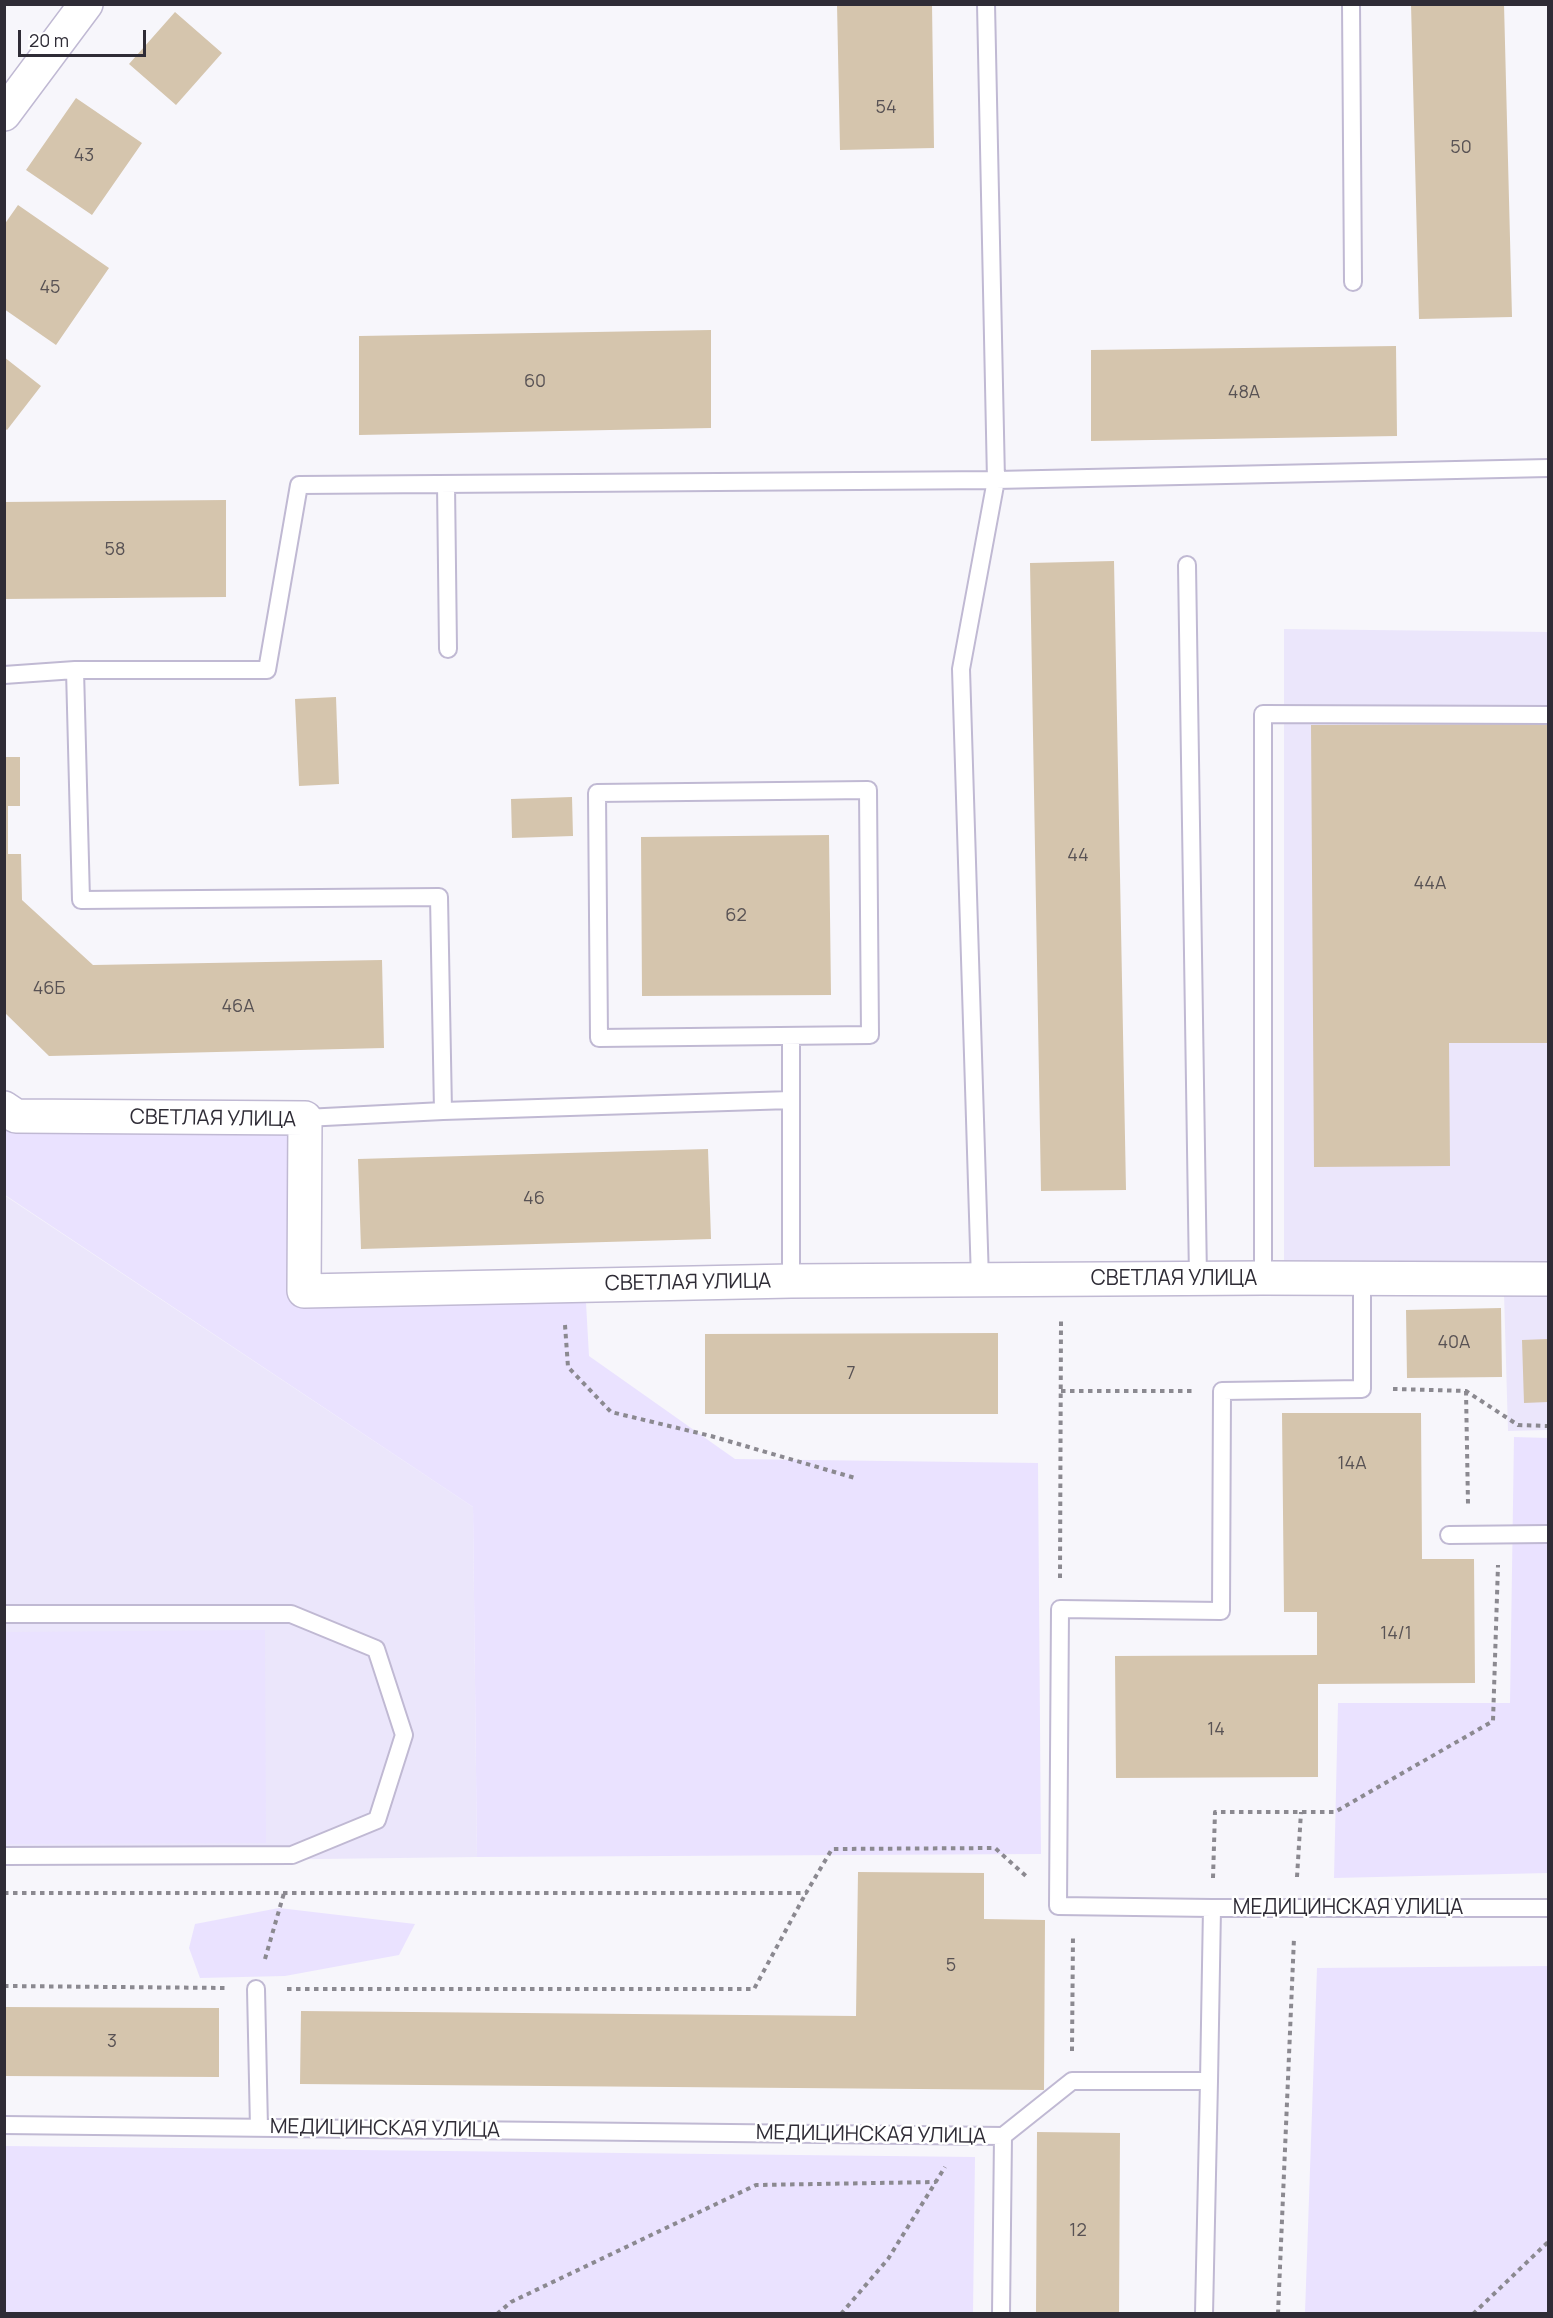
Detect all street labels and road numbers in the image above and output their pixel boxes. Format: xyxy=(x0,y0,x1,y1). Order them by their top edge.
street label: СВЕТЛАЯ УЛИЦА xyxy=(130,1105,296,1133)
street label: СВЕТЛАЯ УЛИЦА xyxy=(1091,1266,1257,1292)
street label: СВЕТЛАЯ УЛИЦА xyxy=(605,1269,771,1297)
street label: МЕДИЦИНСКАЯ УЛИЦА xyxy=(1233,1895,1463,1921)
street label: МЕДИЦИНСКАЯ УЛИЦА xyxy=(270,2114,500,2144)
street label: МЕДИЦИНСКАЯ УЛИЦА xyxy=(756,2120,986,2150)

